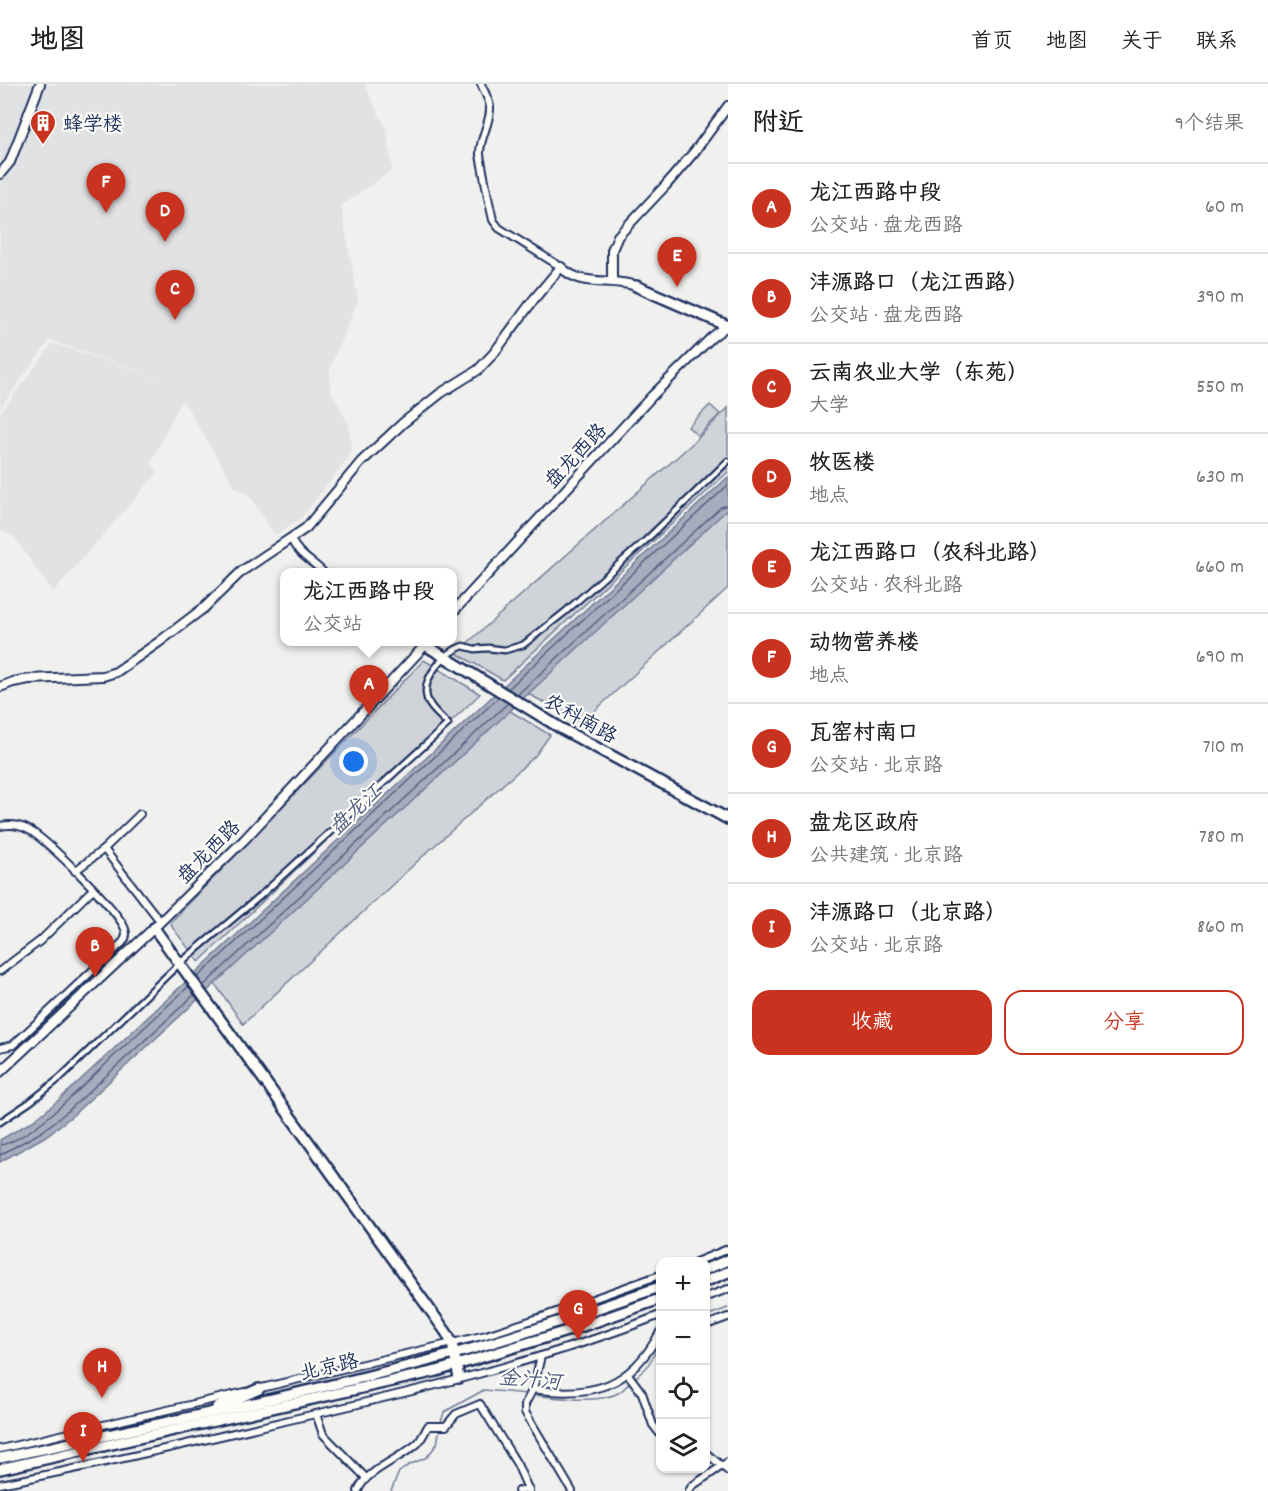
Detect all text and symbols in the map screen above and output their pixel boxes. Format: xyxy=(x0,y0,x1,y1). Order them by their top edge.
text: 地图 xyxy=(30,23,86,63)
text: 首页 xyxy=(971,28,1013,58)
text: 地图 xyxy=(1046,28,1088,58)
text: 关于 xyxy=(1121,28,1163,58)
text: 联系 xyxy=(1196,28,1238,58)
text: 附近 xyxy=(752,106,804,143)
building icon: 蜂学楼 xyxy=(28,108,58,146)
text: 9个结果 xyxy=(1175,111,1244,139)
place label: 蜂学楼 xyxy=(63,112,123,140)
pin: F xyxy=(86,164,126,213)
text: 龙江西路中段 xyxy=(809,179,941,210)
pin: D xyxy=(146,192,184,242)
text: A xyxy=(766,194,777,222)
text: 60 m xyxy=(1205,194,1244,222)
text: 公交站 · 盘龙西路 xyxy=(809,213,963,241)
pin: E xyxy=(658,238,696,287)
text: 沣源路口（龙江西路） xyxy=(809,269,1029,300)
pin: C xyxy=(156,270,195,320)
text: B xyxy=(767,284,776,312)
text: 390 m xyxy=(1197,284,1244,312)
text: 公交站 · 盘龙西路 xyxy=(809,303,963,331)
text: 云南农业大学（东苑） xyxy=(809,359,1029,390)
text: C xyxy=(767,374,776,402)
text: 550 m xyxy=(1196,374,1244,402)
text: 大学 xyxy=(809,393,849,421)
street label: 盘龙西路 xyxy=(540,418,615,496)
text: 牧医楼 xyxy=(809,449,875,480)
text: D xyxy=(766,464,777,492)
text: 630 m xyxy=(1196,464,1244,492)
text: 地点 xyxy=(809,483,849,511)
text: 龙江西路口（农科北路） xyxy=(809,539,1051,570)
text: E xyxy=(767,554,776,582)
text: 660 m xyxy=(1195,554,1244,582)
popup xyxy=(280,568,457,646)
text: 公交站 · 农科北路 xyxy=(809,573,963,601)
text: 龙江西路中段 xyxy=(302,578,435,609)
text: 公交站 xyxy=(302,612,362,640)
text: 动物营养楼 xyxy=(809,629,919,660)
text: F xyxy=(767,644,776,672)
text: 690 m xyxy=(1196,644,1244,672)
text: 地点 xyxy=(809,663,849,691)
pin: A xyxy=(350,666,388,715)
street label: 农科南路 xyxy=(538,689,622,753)
text: 瓦窑村南口 xyxy=(809,719,919,750)
text: G xyxy=(766,734,777,762)
text: 710 m xyxy=(1203,734,1244,762)
your location xyxy=(339,747,368,776)
text: 公交站 · 北京路 xyxy=(809,753,943,781)
water label: 盘龙江 xyxy=(324,778,391,844)
text: 盘龙区政府 xyxy=(809,809,919,840)
street label: 盘龙西路 xyxy=(172,814,249,891)
text: H xyxy=(766,824,777,852)
text: 780 m xyxy=(1199,824,1244,852)
text: 公共建筑 · 北京路 xyxy=(809,843,963,871)
text: 沣源路口（北京路） xyxy=(809,899,1007,930)
text: I xyxy=(768,914,775,942)
text: 860 m xyxy=(1197,914,1244,942)
pin: B xyxy=(76,928,115,977)
text: 公交站 · 北京路 xyxy=(809,933,943,961)
button: 收藏 xyxy=(752,990,992,1055)
button: 分享 xyxy=(1004,990,1244,1055)
map controls xyxy=(656,1257,710,1473)
button: + xyxy=(656,1257,710,1311)
pin: G xyxy=(558,1290,598,1340)
button: − xyxy=(656,1311,710,1365)
pin: H xyxy=(82,1348,122,1398)
street label: 北京路 xyxy=(297,1348,363,1389)
water label: 金汁河 xyxy=(497,1364,565,1400)
button: locate xyxy=(656,1365,710,1419)
pin: I xyxy=(64,1412,103,1462)
button: layers xyxy=(656,1419,710,1473)

